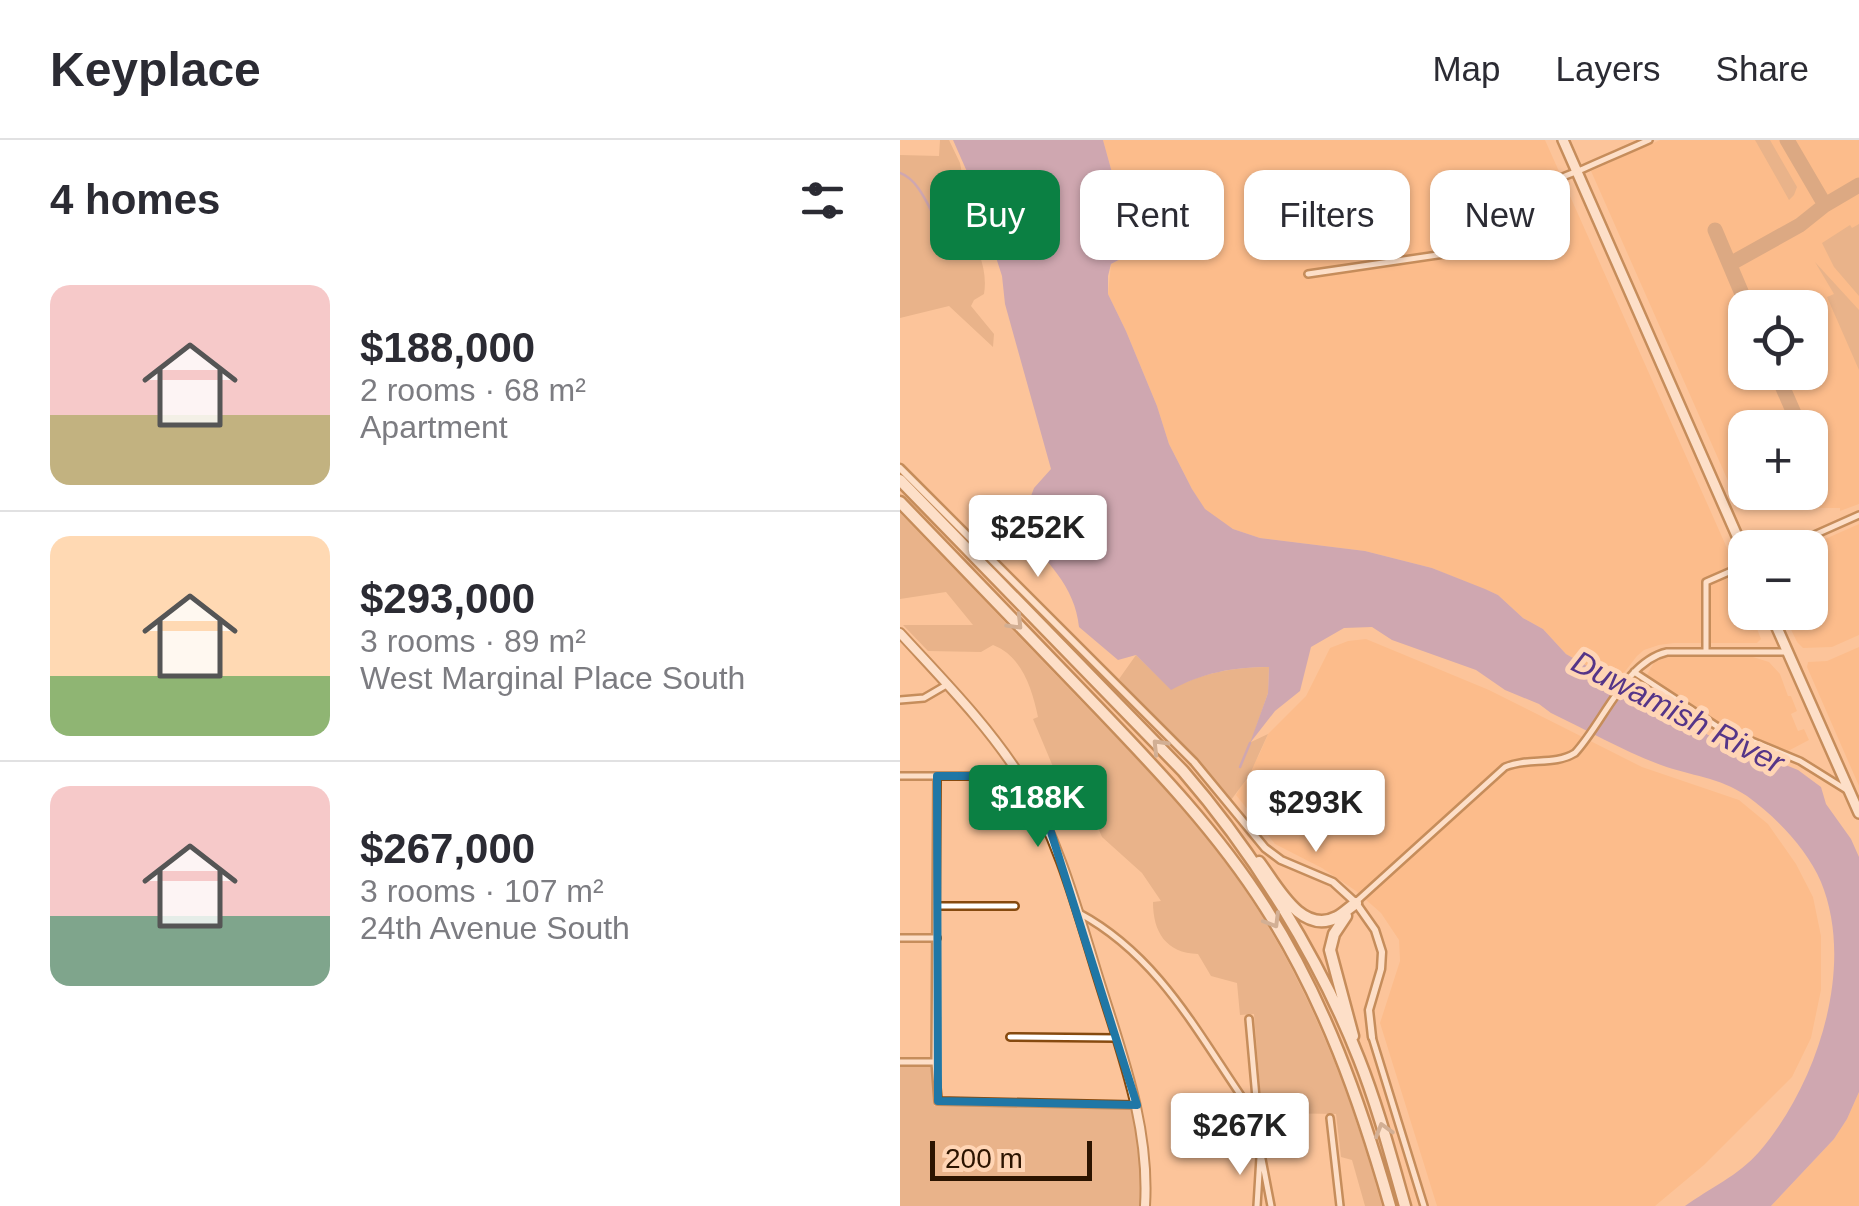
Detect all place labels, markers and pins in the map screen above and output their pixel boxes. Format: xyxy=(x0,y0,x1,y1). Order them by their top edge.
pin: $252K xyxy=(968,495,1108,580)
pin: $188K xyxy=(968,765,1108,850)
pin: $293K xyxy=(1246,770,1386,855)
pin: $267K xyxy=(1170,1093,1310,1178)

